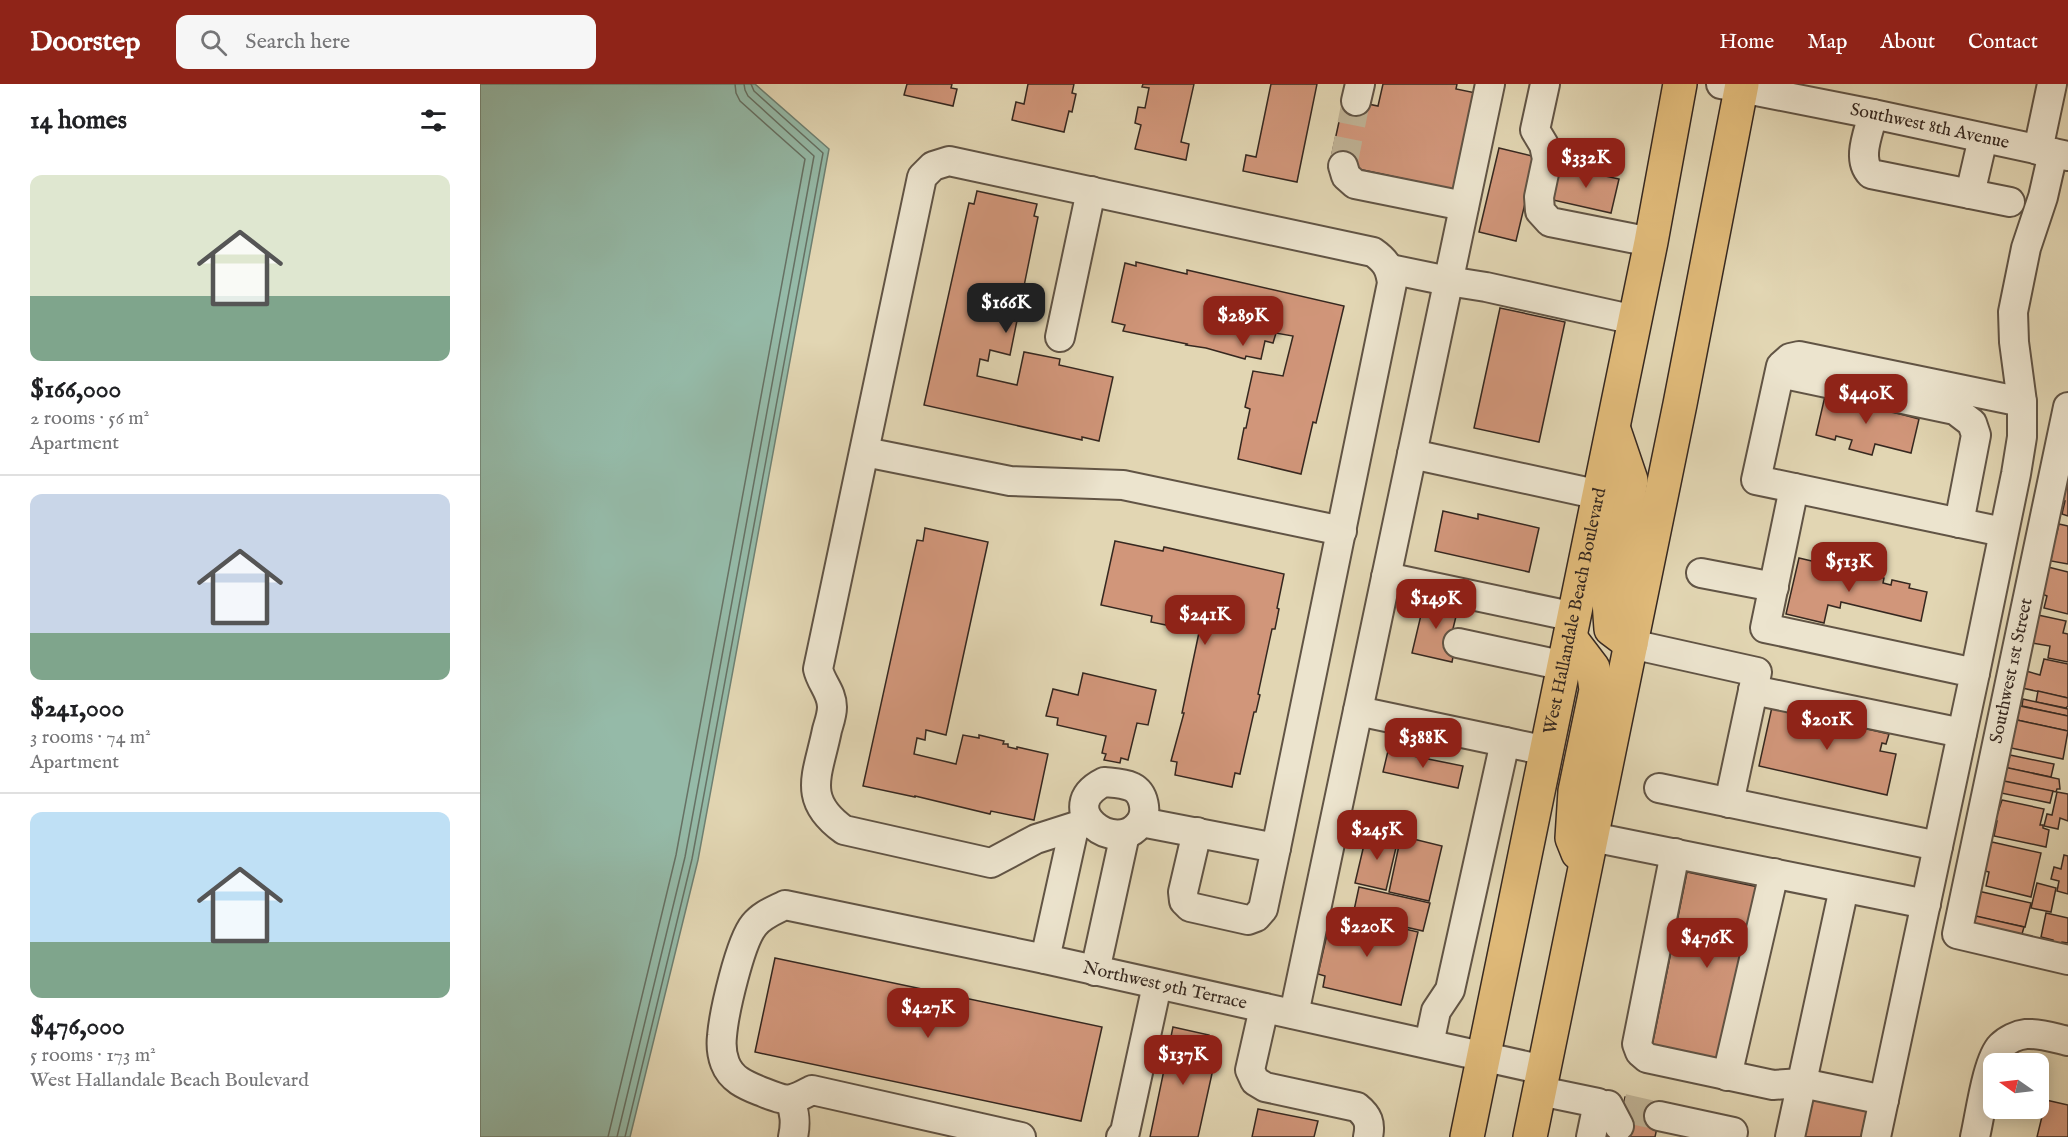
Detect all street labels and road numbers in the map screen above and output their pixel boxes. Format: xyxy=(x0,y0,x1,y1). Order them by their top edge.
street label: Southwest 8th Avenue xyxy=(1848,98,2011,155)
street label: West Hallandale Beach Boulevard xyxy=(1539,485,1612,736)
street label: Southwest 1st Street xyxy=(1985,596,2039,746)
street label: Northwest 9th Terrace xyxy=(1081,956,1249,1015)

